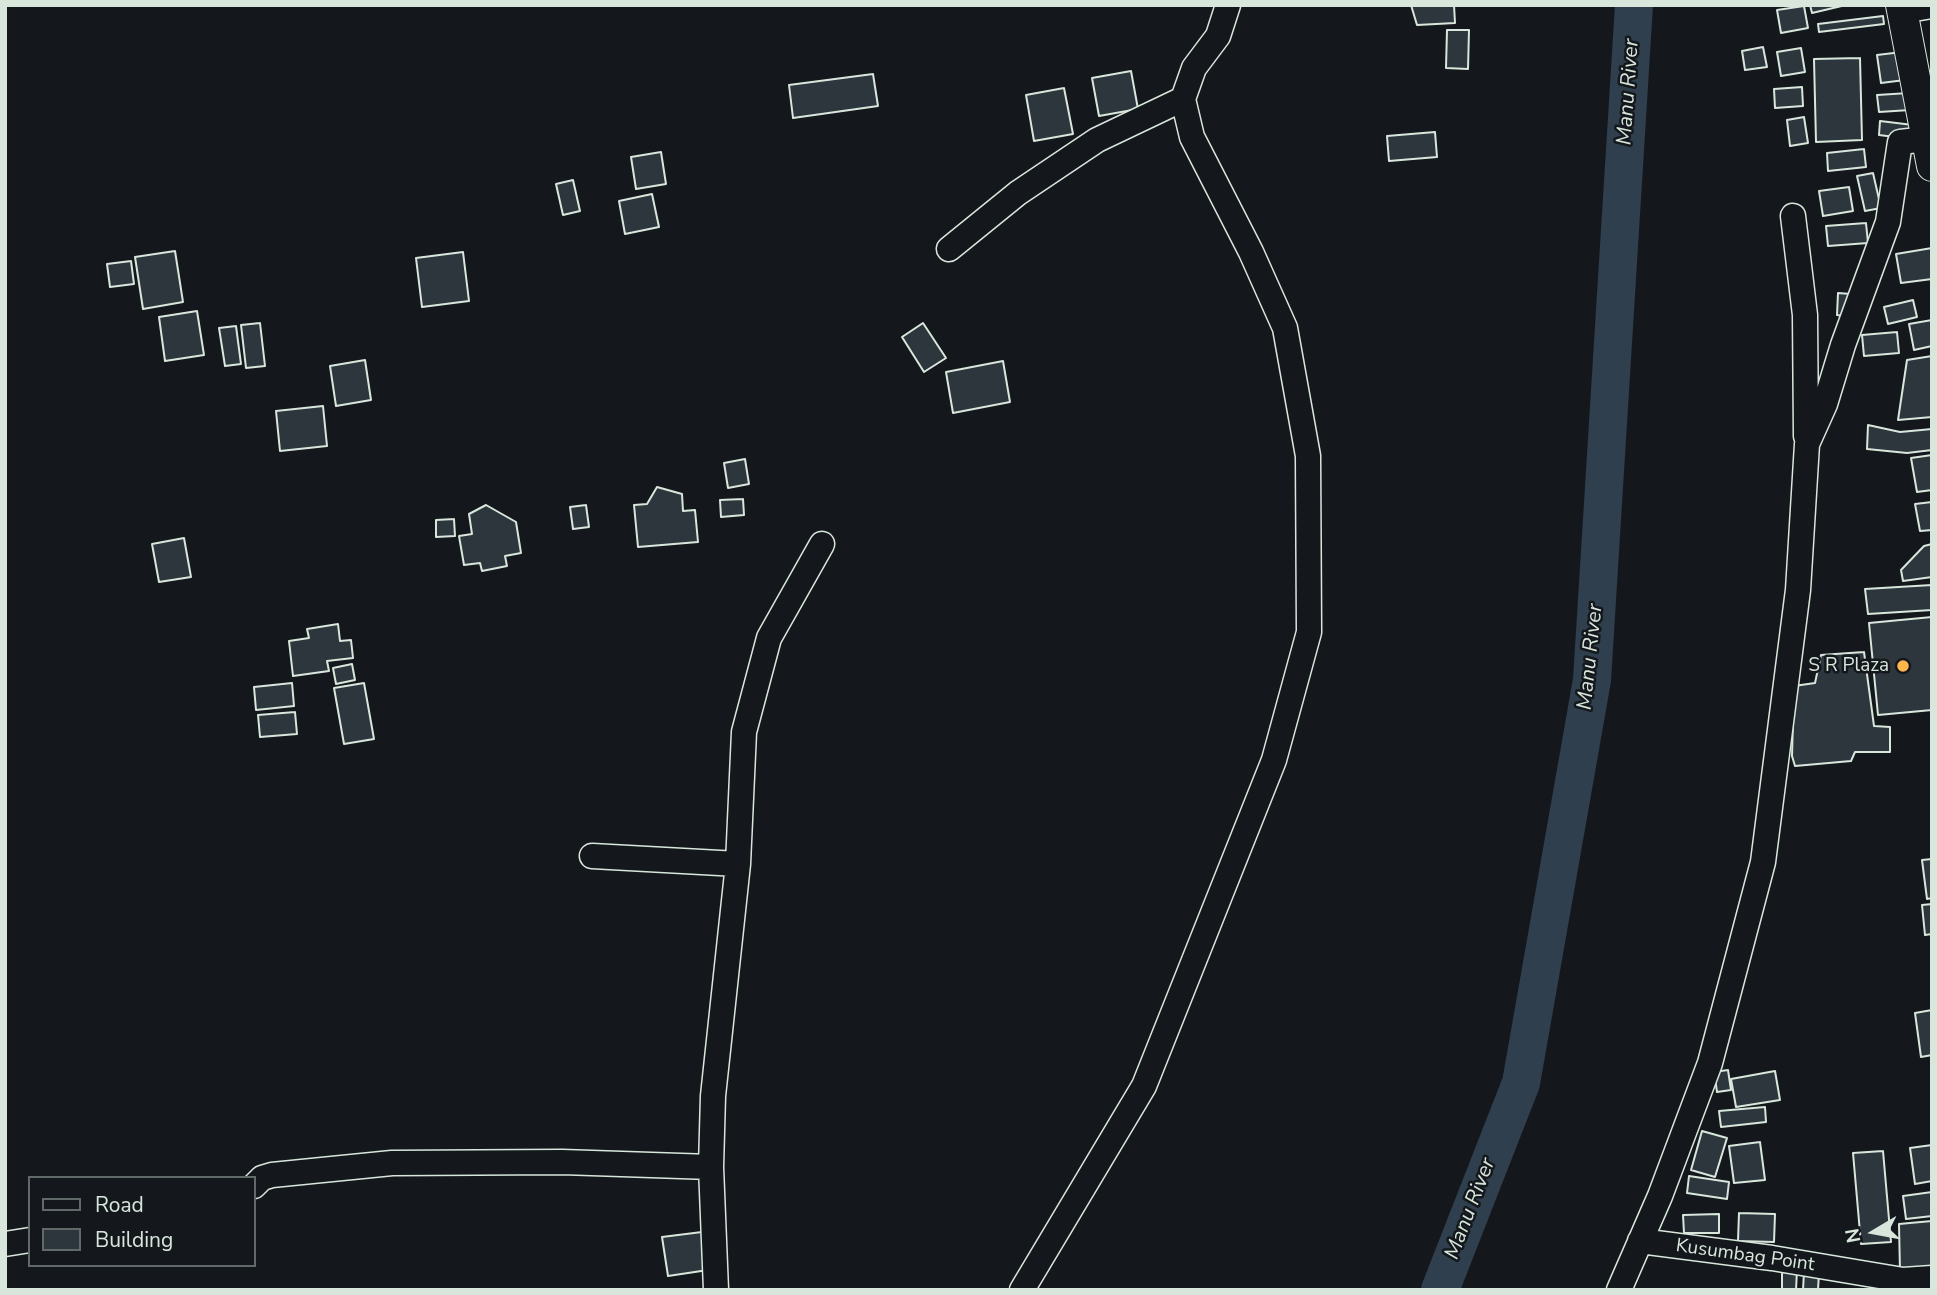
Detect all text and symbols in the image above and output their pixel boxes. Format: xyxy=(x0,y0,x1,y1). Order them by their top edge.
water label: Manu River xyxy=(1613,38,1645,146)
water label: Manu River xyxy=(1573,603,1609,711)
place label: S R Plaza xyxy=(1808,655,1889,677)
marker: S R Plaza xyxy=(1895,658,1911,674)
water label: Manu River xyxy=(1440,1155,1502,1263)
legend xyxy=(28,1176,256,1267)
text: Road xyxy=(95,1191,144,1219)
north arrow xyxy=(1839,1197,1909,1267)
text: Building xyxy=(95,1226,173,1254)
text: N xyxy=(1839,1226,1867,1245)
street label: Kusumbag Point xyxy=(1674,1235,1816,1277)

